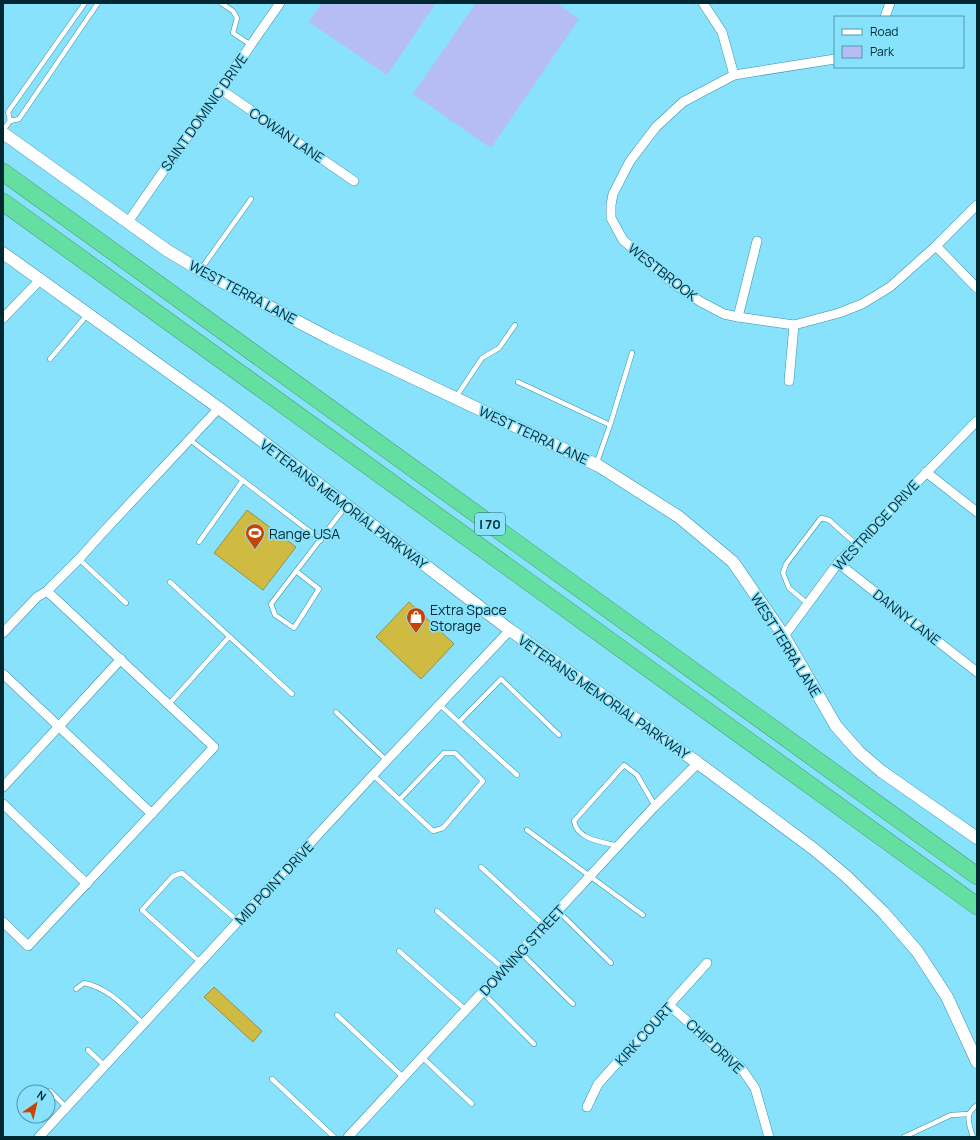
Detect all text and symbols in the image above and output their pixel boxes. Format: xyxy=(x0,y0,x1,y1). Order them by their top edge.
legend xyxy=(834,16,964,68)
text: Road xyxy=(870,23,898,40)
text: Park xyxy=(870,43,895,60)
street label: SAINT DOMINIC DRIVE xyxy=(156,50,252,174)
street label: COWAN LANE xyxy=(246,103,328,167)
street label: WESTBROOK xyxy=(624,239,702,306)
street label: WEST TERRA LANE xyxy=(186,256,300,328)
street label: WEST TERRA LANE xyxy=(476,401,592,469)
street label: VETERANS MEMORIAL PARKWAY xyxy=(256,435,432,573)
street label: WESTRIDGE DRIVE xyxy=(829,475,923,575)
road number: I 70 xyxy=(475,513,505,535)
sports icon: Range USA xyxy=(244,522,266,550)
place label: Range USA xyxy=(269,524,340,543)
street label: DANNY LANE xyxy=(869,585,945,649)
street label: WEST TERRA LANE xyxy=(746,589,826,701)
place label: Extra Space Storage xyxy=(430,600,507,635)
shop icon: Extra Space Storage xyxy=(405,606,427,634)
street label: VETERANS MEMORIAL PARKWAY xyxy=(515,630,694,764)
street label: MID POINT DRIVE xyxy=(230,837,318,929)
street label: DOWNING STREET xyxy=(475,900,569,999)
street label: KIRK COURT xyxy=(611,998,678,1069)
street label: CHIP DRIVE xyxy=(682,1014,748,1078)
north arrow xyxy=(16,1084,56,1124)
text: N xyxy=(34,1087,49,1104)

